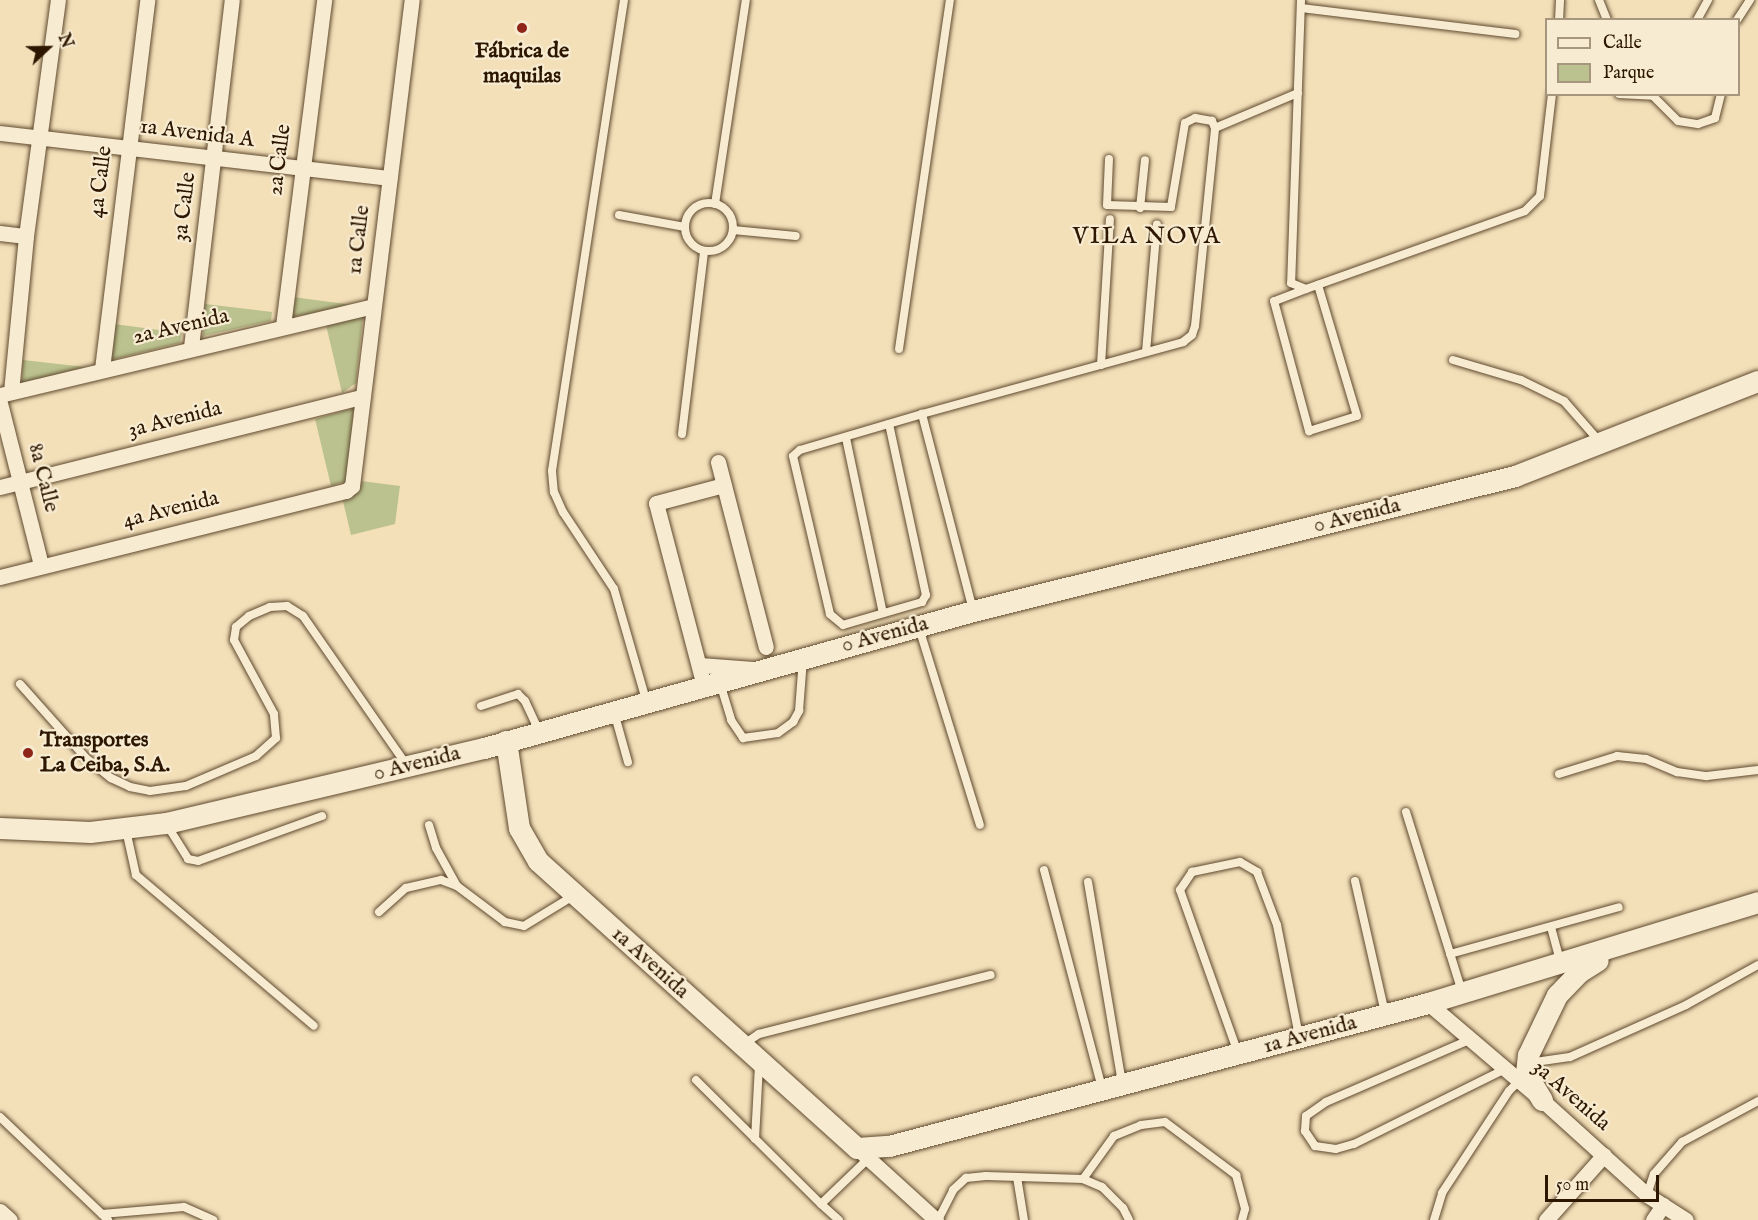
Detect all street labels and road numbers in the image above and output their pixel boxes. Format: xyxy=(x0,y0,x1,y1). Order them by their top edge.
street label: 1a Avenida A xyxy=(138,114,256,154)
street label: 2a Calle xyxy=(263,123,297,197)
street label: 4a Calle xyxy=(83,144,119,220)
street label: 3a Calle xyxy=(168,171,202,243)
street label: 1a Calle xyxy=(342,204,376,276)
street label: 2a Avenida xyxy=(131,303,231,351)
street label: 3a Avenida xyxy=(126,396,224,444)
street label: 8a Calle xyxy=(22,441,64,515)
street label: 4a Avenida xyxy=(120,485,222,535)
street label: 0 Avenida xyxy=(1311,492,1403,540)
street label: 0 Avenida xyxy=(839,611,931,659)
street label: 0 Avenida xyxy=(371,740,463,788)
street label: 1a Avenida xyxy=(606,921,694,1005)
street label: 1a Avenida xyxy=(1261,1010,1359,1060)
street label: 3a Avenida xyxy=(1526,1055,1616,1137)

